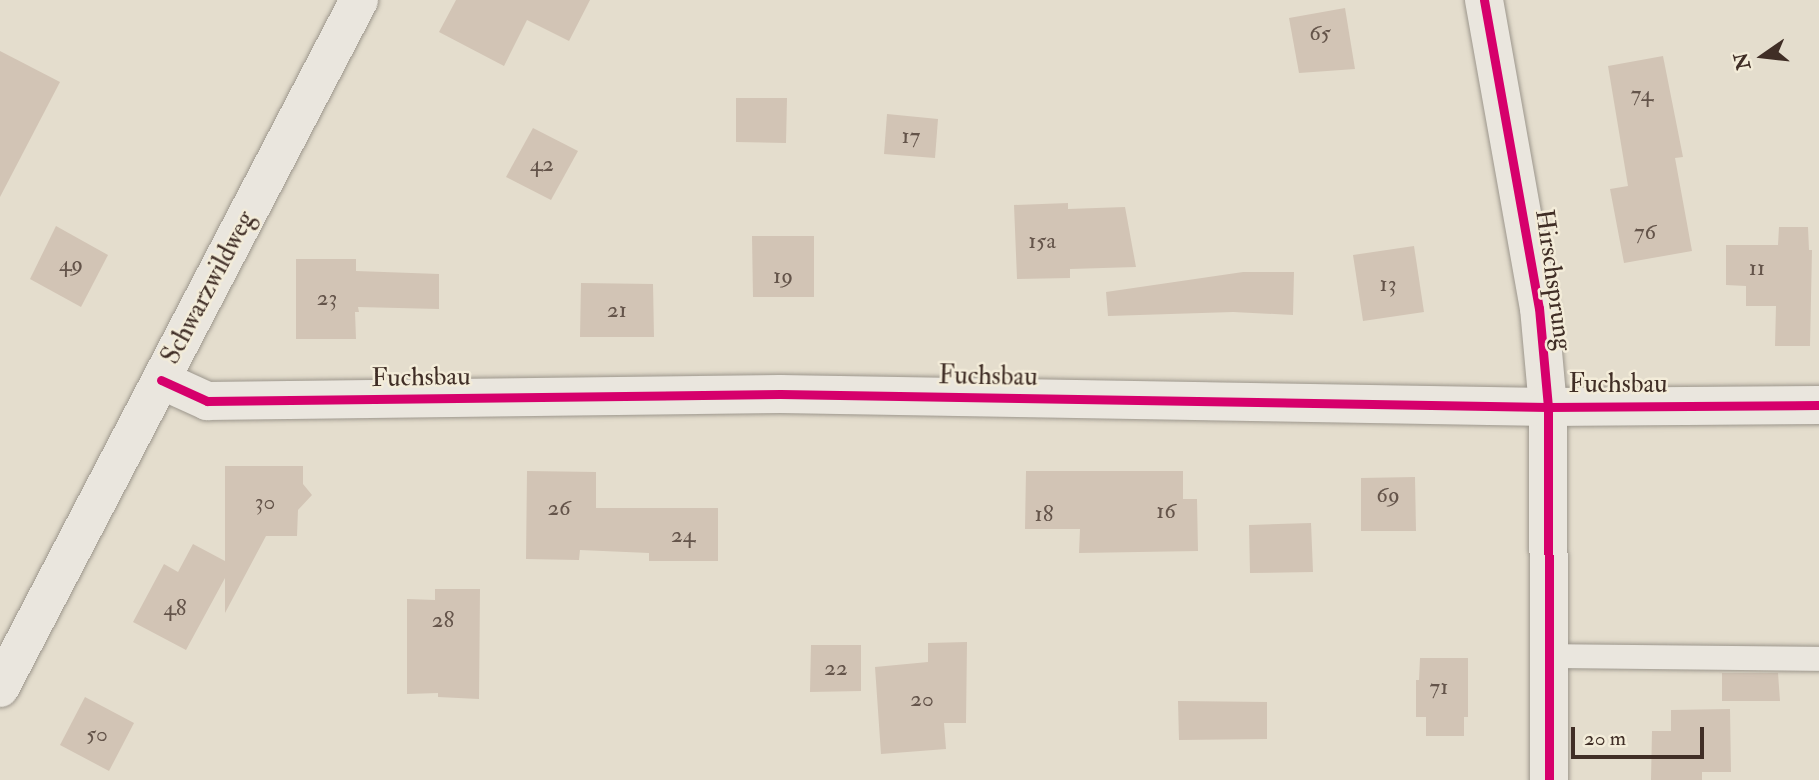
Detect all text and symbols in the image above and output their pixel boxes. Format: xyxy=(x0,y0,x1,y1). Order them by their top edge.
house number: 65 xyxy=(1309,19,1331,47)
north arrow xyxy=(1728,21,1798,91)
text: N xyxy=(1729,50,1756,72)
house number: 74 xyxy=(1631,80,1653,108)
house number: 17 xyxy=(902,122,920,150)
house number: 42 xyxy=(530,150,554,178)
street label: Schwarzwildweg xyxy=(156,206,262,370)
street label: Hirschsprung xyxy=(1528,207,1578,353)
house number: 76 xyxy=(1634,218,1656,246)
house number: 15a xyxy=(1028,227,1056,255)
house number: 49 xyxy=(59,250,83,278)
house number: 11 xyxy=(1749,254,1765,282)
house number: 19 xyxy=(773,262,793,290)
house number: 13 xyxy=(1379,270,1397,298)
house number: 23 xyxy=(317,284,337,312)
house number: 21 xyxy=(607,296,627,324)
street label: Fuchsbau xyxy=(938,361,1038,393)
street label: Fuchsbau xyxy=(371,362,471,394)
street label: Fuchsbau xyxy=(1568,369,1668,401)
house number: 69 xyxy=(1376,481,1400,509)
house number: 30 xyxy=(255,488,275,516)
house number: 26 xyxy=(547,494,571,522)
house number: 16 xyxy=(1156,497,1176,525)
house number: 18 xyxy=(1034,500,1054,528)
house number: 24 xyxy=(671,521,695,549)
house number: 48 xyxy=(163,594,187,622)
house number: 28 xyxy=(432,606,454,634)
house number: 22 xyxy=(824,654,848,682)
house number: 71 xyxy=(1430,673,1448,701)
house number: 20 xyxy=(910,685,934,713)
scale bar xyxy=(1574,714,1707,758)
house number: 50 xyxy=(86,720,108,748)
text: 20 m xyxy=(1584,725,1626,752)

